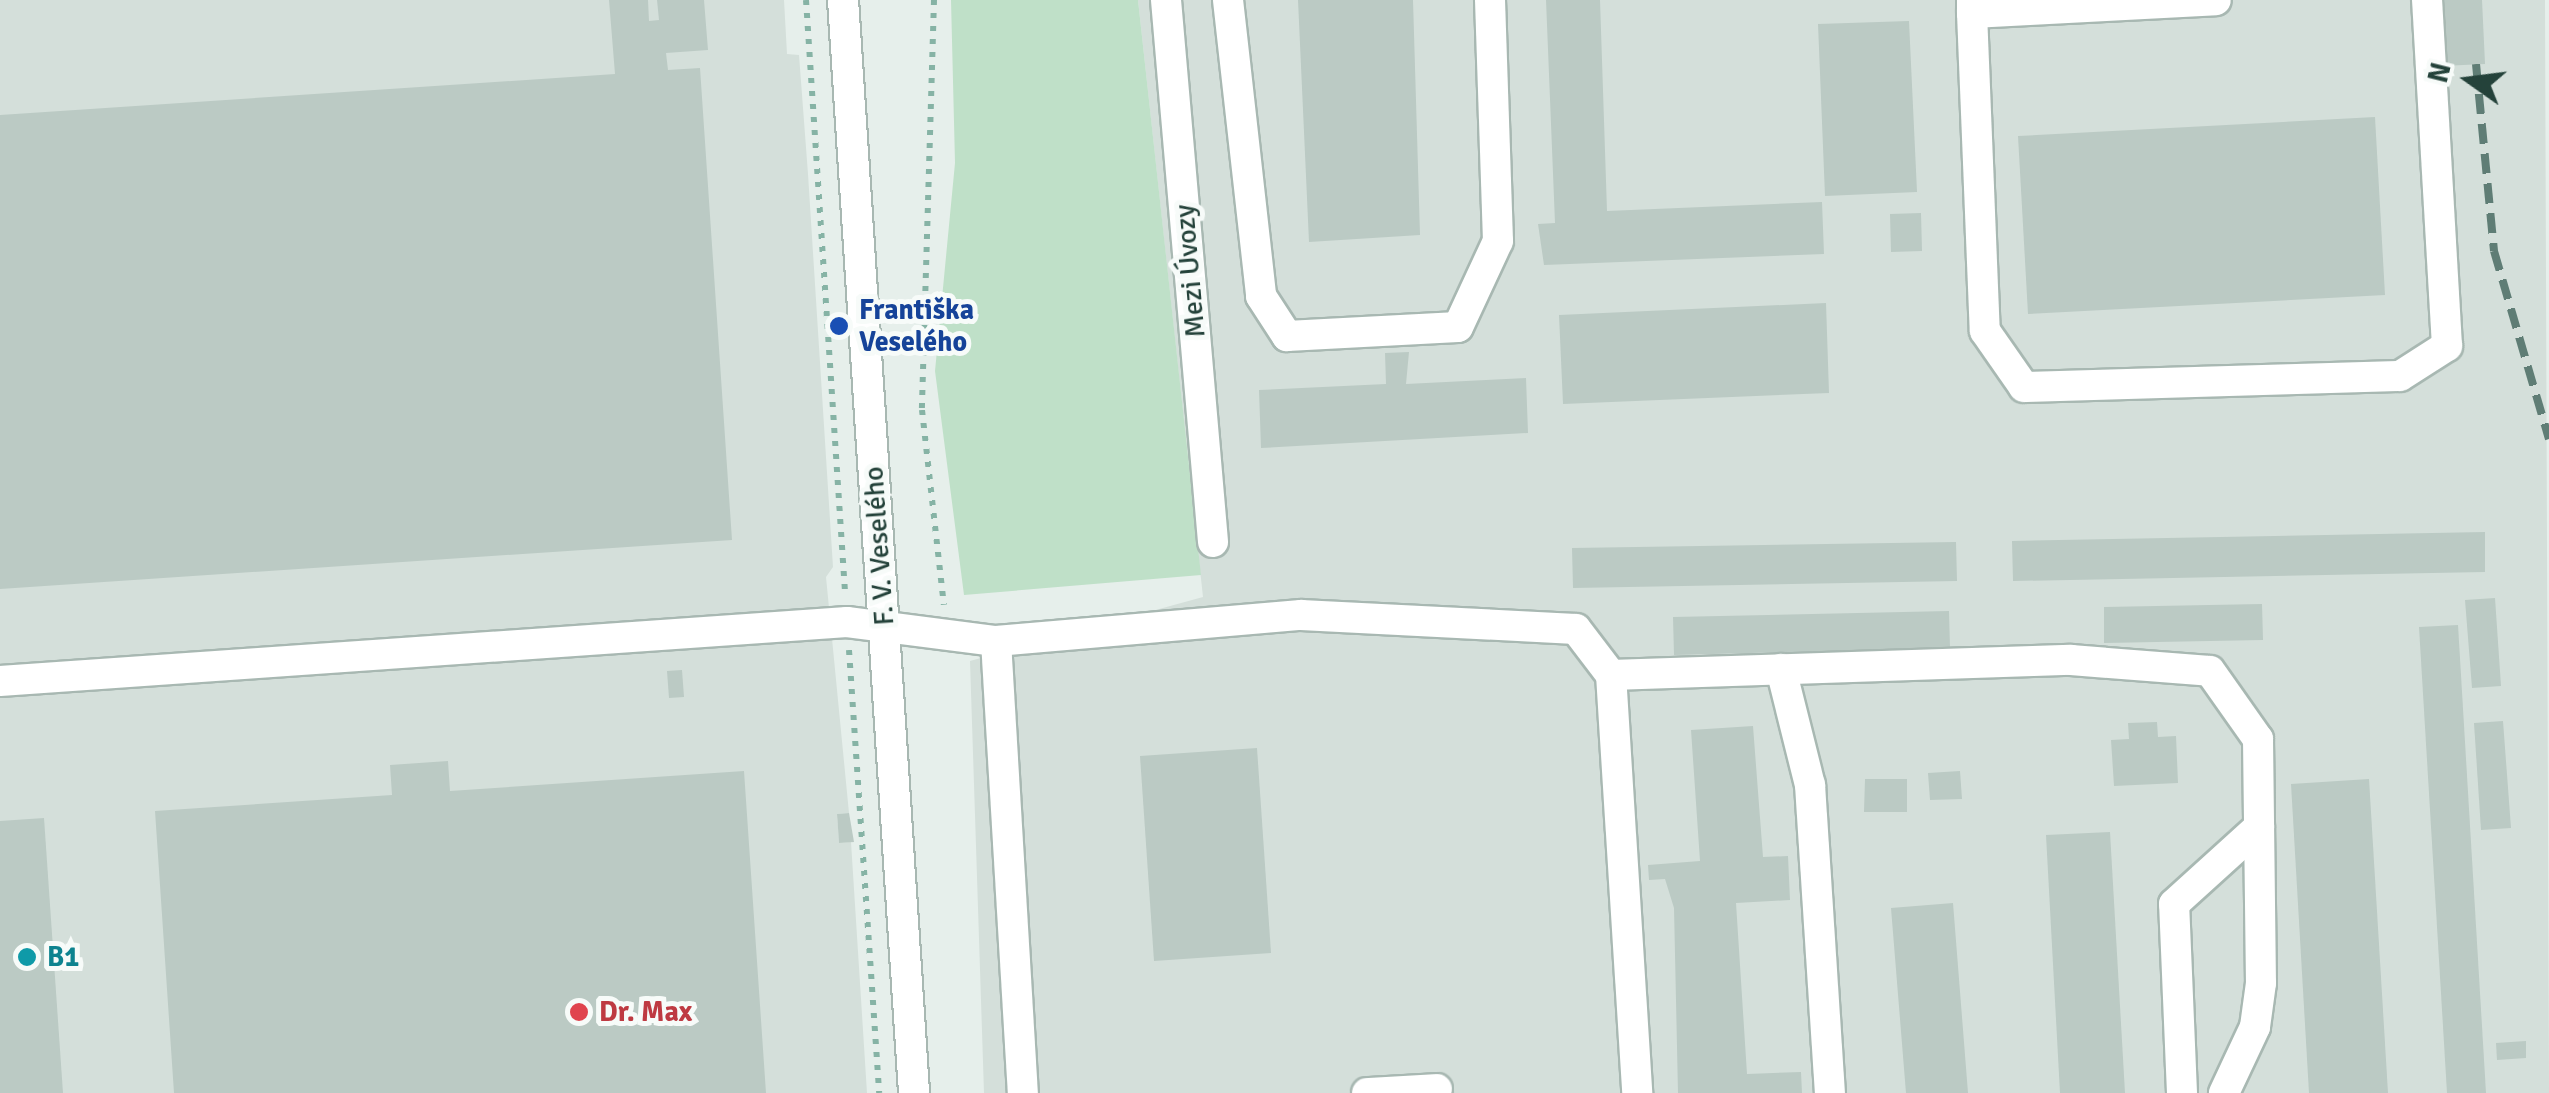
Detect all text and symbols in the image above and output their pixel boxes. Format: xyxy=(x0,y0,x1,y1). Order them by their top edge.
north arrow xyxy=(2419,30,2519,130)
text: N xyxy=(2421,59,2459,86)
street label: Mezi Úvozy xyxy=(1167,203,1213,339)
place label: Františka Veselého xyxy=(859,293,974,359)
marker: Františka Veselého xyxy=(828,315,850,337)
street label: F. V. Veselého xyxy=(857,465,901,627)
place label: B1 xyxy=(47,940,79,974)
marker: B1 xyxy=(16,946,38,968)
place label: Dr. Max xyxy=(599,995,692,1029)
marker: Dr. Max xyxy=(568,1001,590,1023)

